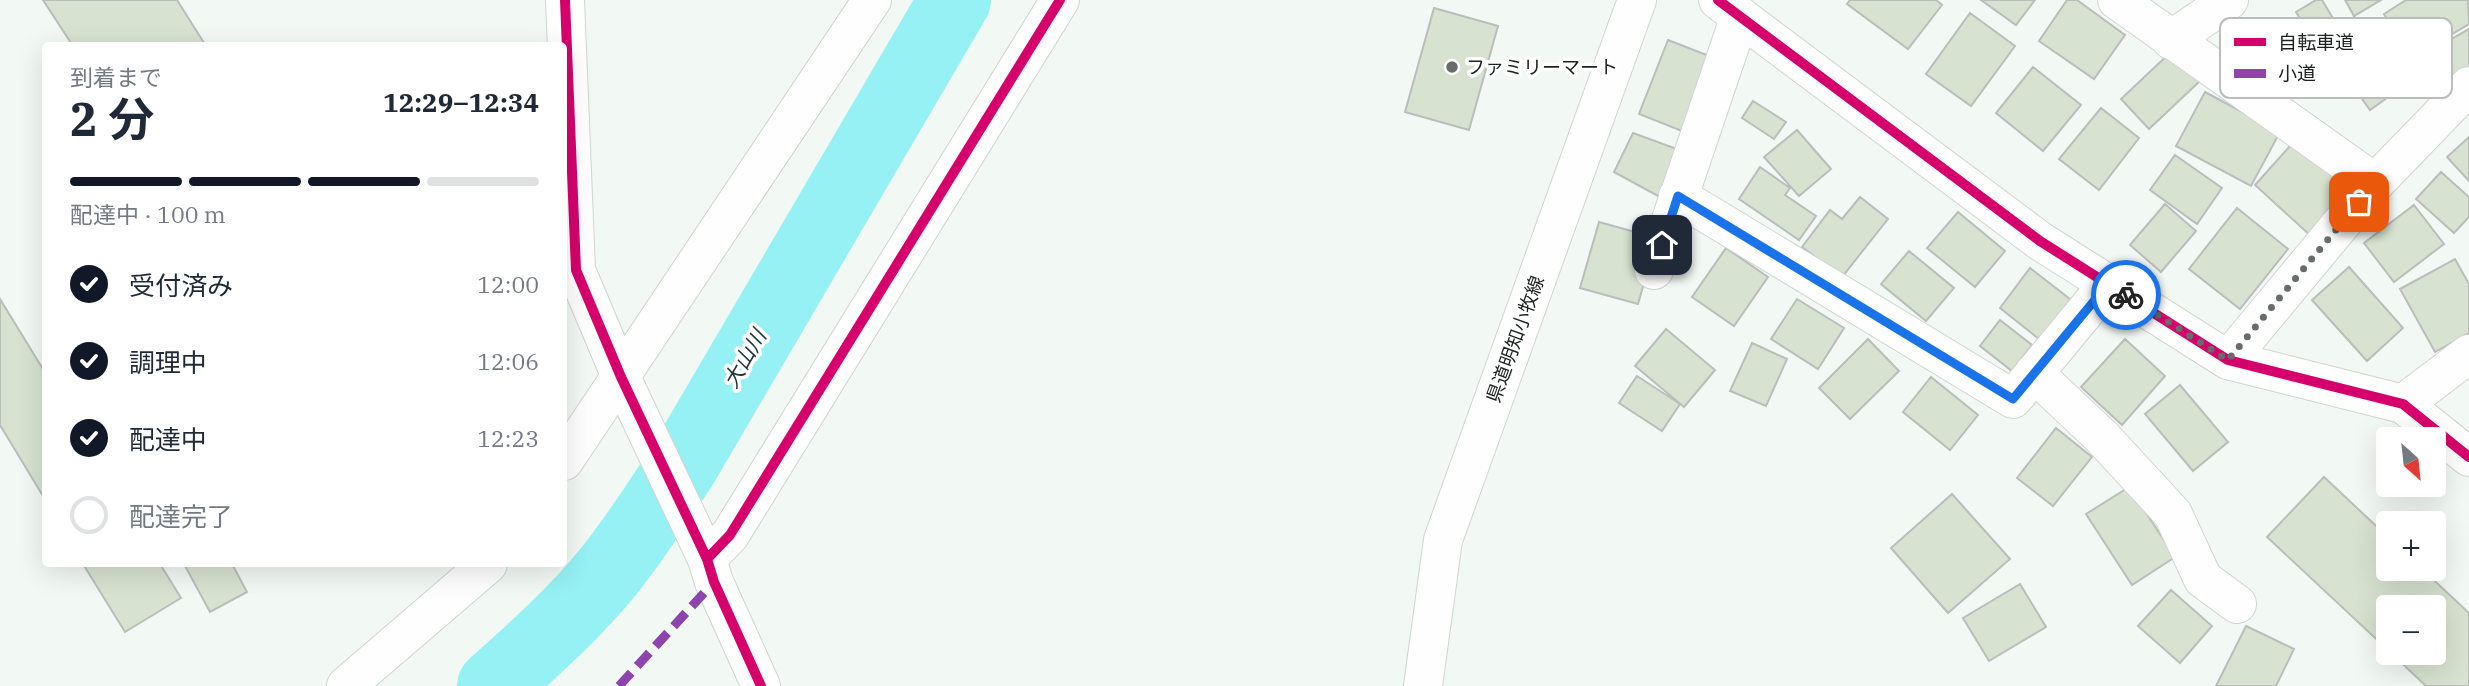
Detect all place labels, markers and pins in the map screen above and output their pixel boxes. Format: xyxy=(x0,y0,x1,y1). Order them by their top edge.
place label: ファミリーマート xyxy=(1466,55,1618,79)
marker: ファミリーマート xyxy=(1444,59,1460,75)
pin xyxy=(2329,172,2389,232)
pin xyxy=(1632,215,1692,275)

